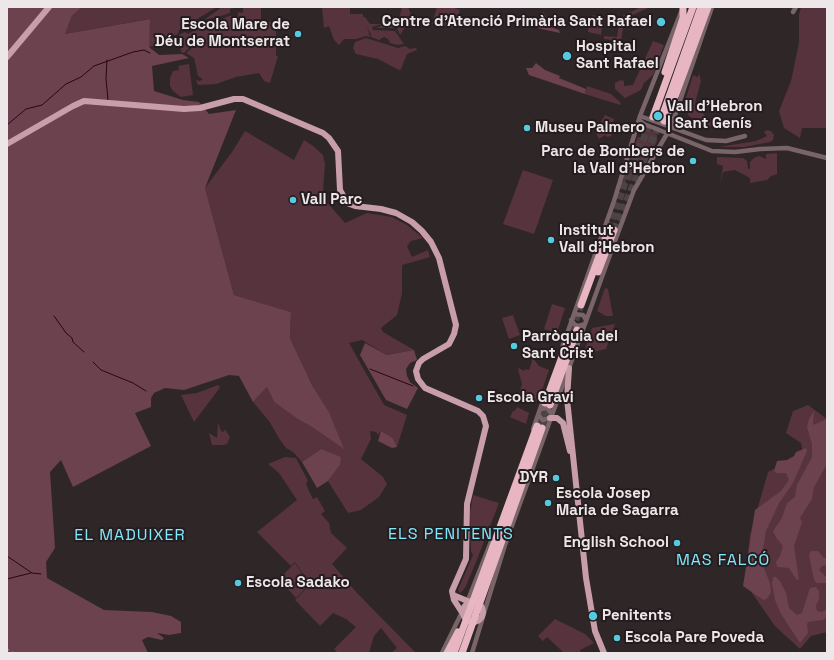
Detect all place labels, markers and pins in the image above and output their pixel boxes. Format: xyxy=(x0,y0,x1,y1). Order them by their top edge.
place label: Centre d'Atenció Primària Sant Rafael xyxy=(382,13,652,31)
place label: Escola Mare de Déu de Montserrat xyxy=(155,16,290,51)
marker: Centre d'Atenció Primària Sant Rafael xyxy=(655,16,667,28)
marker: Escola Mare de Déu de Montserrat xyxy=(293,29,303,39)
place label: Hospital Sant Rafael xyxy=(576,38,659,73)
marker: Hospital Sant Rafael xyxy=(561,50,573,62)
place label: Vall d’Hebron | Sant Genís xyxy=(667,98,762,133)
marker: Vall d’Hebron | Sant Genís xyxy=(652,110,664,122)
place label: Museu Palmero xyxy=(535,119,645,137)
marker: Museu Palmero xyxy=(522,123,532,133)
place label: Parc de Bombers de la Vall d'Hebron xyxy=(541,143,685,178)
marker: Parc de Bombers de la Vall d'Hebron xyxy=(688,156,698,166)
place label: Vall Parc xyxy=(301,191,362,209)
marker: Vall Parc xyxy=(288,195,298,205)
place label: Institut Vall d'Hebron xyxy=(559,222,654,257)
marker: Institut Vall d'Hebron xyxy=(546,235,556,245)
place label: Parròquia del Sant Crist xyxy=(522,328,618,363)
marker: Parròquia del Sant Crist xyxy=(509,341,519,351)
place label: Escola Gravi xyxy=(487,389,574,407)
marker: Escola Gravi xyxy=(474,393,484,403)
place label: DYR xyxy=(520,469,548,487)
marker: DYR xyxy=(551,473,561,483)
place label: Escola Josep Maria de Sagarra xyxy=(556,485,679,520)
marker: Escola Josep Maria de Sagarra xyxy=(543,498,553,508)
place label: English School xyxy=(564,534,669,552)
marker: English School xyxy=(672,538,682,548)
place label: Escola Sadako xyxy=(246,574,350,592)
marker: Escola Sadako xyxy=(233,578,243,588)
place label: Penitents xyxy=(602,607,672,625)
marker: Penitents xyxy=(587,610,599,622)
place label: Escola Pare Poveda xyxy=(625,629,764,647)
marker: Escola Pare Poveda xyxy=(612,633,622,643)

